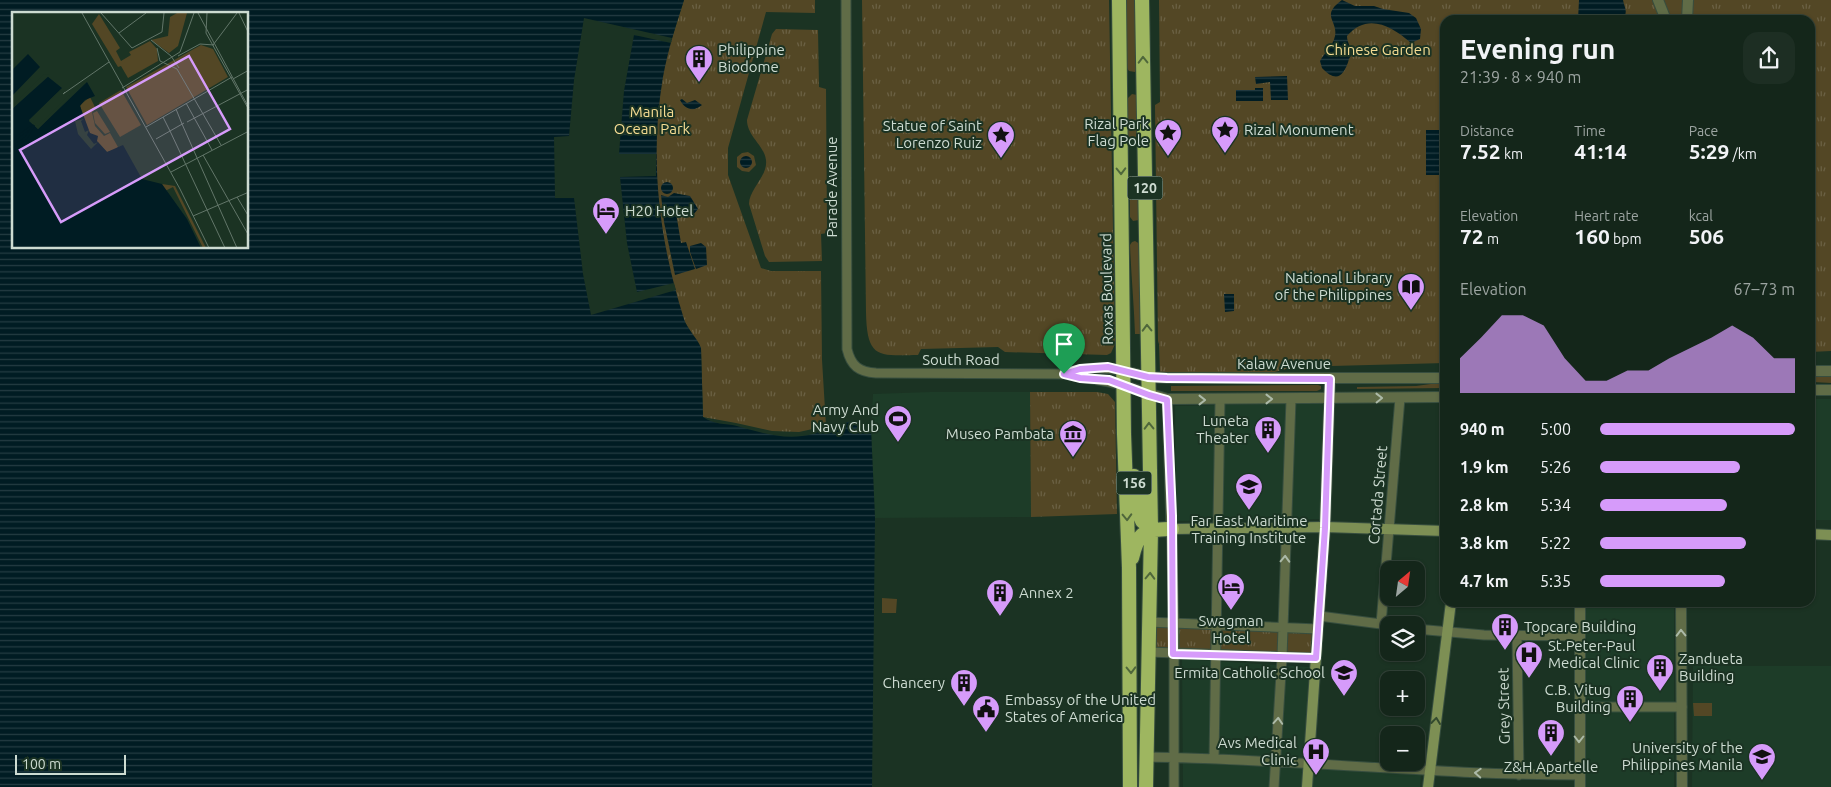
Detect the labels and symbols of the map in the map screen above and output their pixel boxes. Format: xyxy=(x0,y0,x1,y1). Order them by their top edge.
inset map xyxy=(12,12,249,249)
place label: Philippine Biodome xyxy=(718,41,785,75)
park label: Chinese Garden xyxy=(1325,41,1431,58)
building icon: Philippine Biodome xyxy=(684,44,714,83)
one-way arrow xyxy=(1138,56,1148,64)
park label: Manila Ocean Park xyxy=(614,103,691,137)
place label: Rizal Park Flag Pole xyxy=(1084,115,1149,149)
place icon: Rizal Monument xyxy=(1210,115,1240,154)
place label: Statue of Saint Lorenzo Ruiz xyxy=(883,117,982,151)
place icon: Rizal Park Flag Pole xyxy=(1153,118,1183,157)
place icon: Statue of Saint Lorenzo Ruiz xyxy=(986,120,1016,159)
place label: Rizal Monument xyxy=(1244,121,1354,138)
street label: Parade Avenue xyxy=(823,137,840,237)
one-way arrow xyxy=(1116,168,1126,175)
road number: 120 xyxy=(1128,177,1162,200)
hotel icon: H20 Hotel xyxy=(591,196,621,235)
place label: H20 Hotel xyxy=(625,202,693,219)
street label: Roxas Boulevard xyxy=(1097,233,1116,345)
place label: National Library of the Philippines xyxy=(1275,269,1392,303)
library icon: National Library of the Philippines xyxy=(1396,272,1426,311)
pin xyxy=(1043,323,1085,374)
one-way arrow xyxy=(1142,324,1152,332)
street label: South Road xyxy=(922,351,1000,368)
street label: Kalaw Avenue xyxy=(1237,355,1331,372)
one-way arrow xyxy=(1376,393,1383,403)
one-way arrow xyxy=(1265,394,1273,405)
one-way arrow xyxy=(1198,395,1206,405)
place label: Army And Navy Club xyxy=(812,401,879,435)
sports icon: Army And Navy Club xyxy=(883,404,913,443)
place label: Luneta Theater xyxy=(1196,412,1249,446)
building icon: Luneta Theater xyxy=(1253,415,1283,454)
museum icon: Museo Pambata xyxy=(1058,419,1088,458)
one-way arrow xyxy=(1144,422,1154,430)
place label: Museo Pambata xyxy=(946,425,1054,442)
street label: Cortada Street xyxy=(1365,445,1390,545)
road number: 156 xyxy=(1116,472,1152,494)
school or university icon: Far East Maritime Training Institute xyxy=(1234,472,1264,511)
place label: Far East Maritime Training Institute xyxy=(1191,512,1307,546)
one-way arrow xyxy=(1122,514,1132,522)
one-way arrow xyxy=(1279,554,1290,562)
north arrow xyxy=(1380,561,1425,606)
one-way arrow xyxy=(1144,571,1155,579)
hotel icon: Swagman Hotel xyxy=(1216,572,1246,611)
building icon: Annex 2 xyxy=(985,578,1015,617)
place label: Annex 2 xyxy=(1019,584,1074,601)
place label: Swagman Hotel xyxy=(1198,612,1264,646)
building icon: Topcare Building xyxy=(1490,612,1520,651)
place label: Topcare Building xyxy=(1524,618,1636,635)
one-way arrow xyxy=(1676,629,1687,637)
place label: St.Peter-Paul Medical Clinic xyxy=(1548,637,1640,671)
hospital icon: St.Peter-Paul Medical Clinic xyxy=(1514,640,1544,679)
place label: Zandueta Building xyxy=(1679,650,1743,684)
building icon: Zandueta Building xyxy=(1645,653,1675,692)
school or university icon: Ermita Catholic School xyxy=(1329,658,1359,697)
place label: Ermita Catholic School xyxy=(1174,664,1325,681)
one-way arrow xyxy=(1125,667,1136,675)
building icon: Chancery xyxy=(949,668,979,707)
street label: Grey Street xyxy=(1494,668,1513,744)
place label: Chancery xyxy=(883,674,945,691)
place label: C.B. Vitug Building xyxy=(1544,681,1611,715)
building icon: C.B. Vitug Building xyxy=(1615,684,1645,723)
place label: Embassy of the United States of America xyxy=(1005,691,1156,725)
public building icon: Embassy of the United States of America xyxy=(971,694,1001,733)
one-way arrow xyxy=(1272,717,1283,725)
one-way arrow xyxy=(1430,717,1441,725)
building icon: Z&H Apartelle xyxy=(1536,718,1566,757)
place label: Avs Medical Clinic xyxy=(1218,734,1297,768)
one-way arrow xyxy=(1574,735,1584,743)
hospital icon: Avs Medical Clinic xyxy=(1301,737,1331,776)
place label: University of the Philippines Manila xyxy=(1622,739,1743,773)
school or university icon: University of the Philippines Manila xyxy=(1747,742,1777,781)
scale bar xyxy=(15,752,126,775)
place label: Z&H Apartelle xyxy=(1504,758,1598,775)
one-way arrow xyxy=(1474,768,1482,779)

